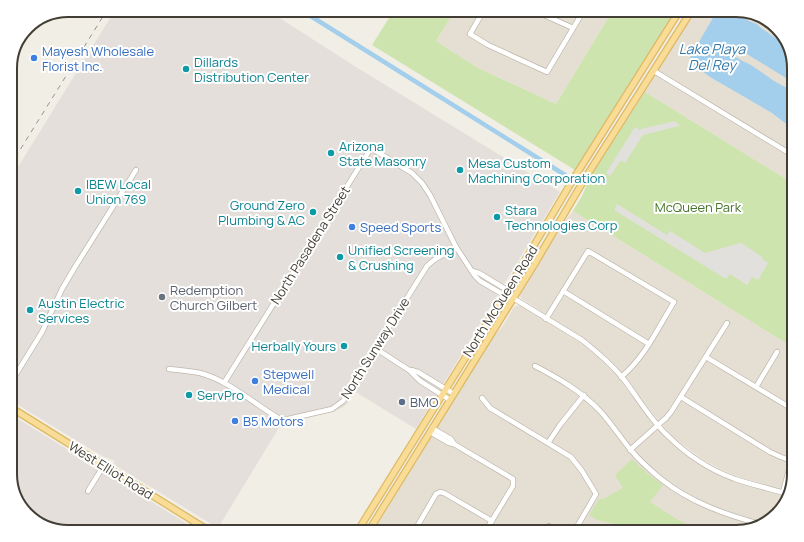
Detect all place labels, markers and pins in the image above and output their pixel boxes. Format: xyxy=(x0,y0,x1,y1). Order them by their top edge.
place label: Mayesh Wholesale Florist Inc. xyxy=(42,42,154,75)
marker: Mayesh Wholesale Florist Inc. xyxy=(29,53,39,63)
place label: Dillards Distribution Center xyxy=(194,53,309,86)
marker: Dillards Distribution Center xyxy=(181,64,191,74)
place label: Arizona State Masonry xyxy=(339,137,427,170)
marker: Arizona State Masonry xyxy=(326,148,336,158)
place label: Mesa Custom Machining Corporation xyxy=(468,154,605,187)
marker: Mesa Custom Machining Corporation xyxy=(455,165,465,175)
place label: IBEW Local Union 769 xyxy=(86,175,151,208)
marker: IBEW Local Union 769 xyxy=(73,186,83,196)
place label: Ground Zero Plumbing & AC xyxy=(218,196,305,229)
place label: Stara Technologies Corp xyxy=(505,201,618,234)
marker: Ground Zero Plumbing & AC xyxy=(308,207,318,217)
marker: Stara Technologies Corp xyxy=(492,212,502,222)
place label: Speed Sports xyxy=(360,218,442,236)
marker: Speed Sports xyxy=(347,222,357,232)
place label: Unified Screening & Crushing xyxy=(348,241,455,274)
marker: Unified Screening & Crushing xyxy=(335,252,345,262)
place label: Redemption Church Gilbert xyxy=(170,281,257,314)
marker: Redemption Church Gilbert xyxy=(157,292,167,302)
place label: Austin Electric Services xyxy=(38,294,125,327)
marker: Austin Electric Services xyxy=(25,305,35,315)
place label: Herbally Yours xyxy=(252,337,336,355)
marker: Herbally Yours xyxy=(339,341,349,351)
place label: Stepwell Medical xyxy=(263,365,314,398)
marker: Stepwell Medical xyxy=(250,376,260,386)
place label: ServPro xyxy=(197,386,244,404)
marker: ServPro xyxy=(184,390,194,400)
place label: BMO xyxy=(410,393,439,411)
marker: BMO xyxy=(397,397,407,407)
place label: B5 Motors xyxy=(243,412,304,430)
marker: B5 Motors xyxy=(230,416,240,426)

